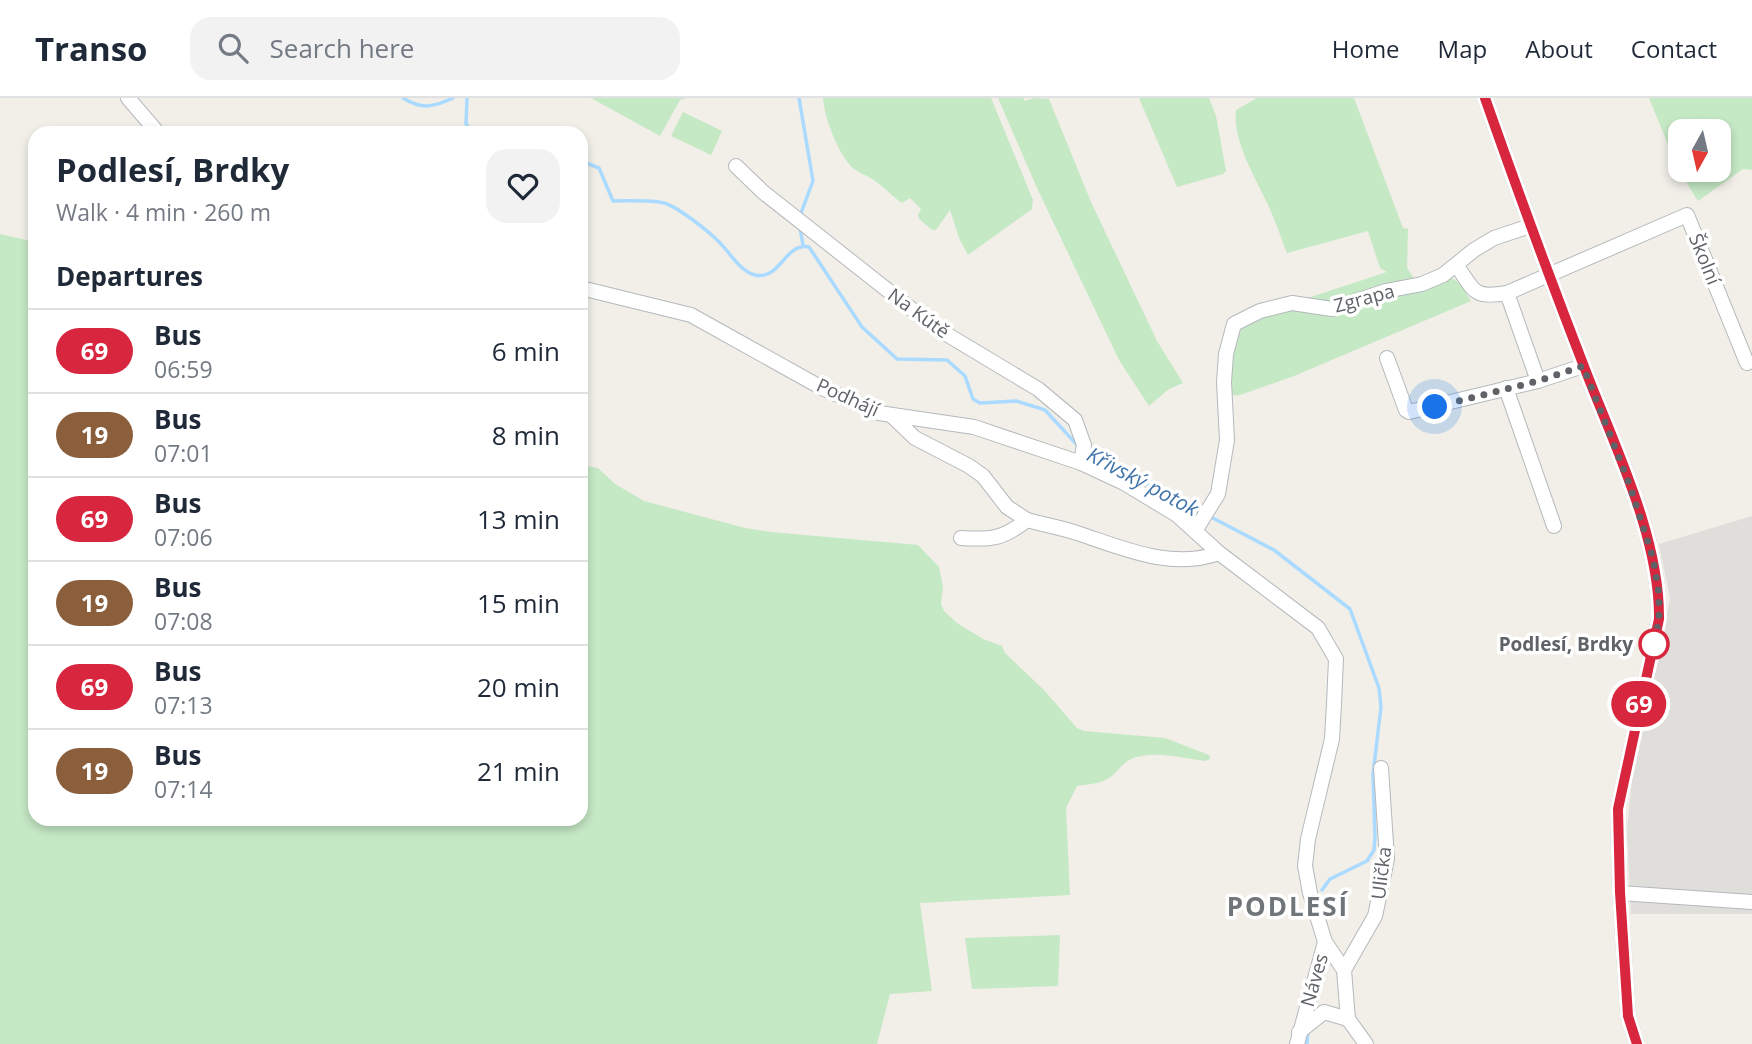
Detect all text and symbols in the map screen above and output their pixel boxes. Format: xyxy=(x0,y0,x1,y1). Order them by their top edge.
search box xyxy=(190,17,680,80)
text: Transo xyxy=(35,26,148,71)
icon: search xyxy=(214,29,252,67)
text: Search here xyxy=(270,30,414,66)
text: Home xyxy=(1332,32,1400,65)
text: Map xyxy=(1438,32,1487,65)
text: About xyxy=(1525,32,1593,65)
text: Contact xyxy=(1631,32,1717,65)
north arrow xyxy=(1668,119,1731,182)
map controls xyxy=(1668,119,1731,182)
text: Podlesí, Brdky xyxy=(56,147,289,192)
button: heart xyxy=(486,149,560,223)
text: Walk · 4 min · 260 m xyxy=(56,196,271,228)
street label: Školní xyxy=(1683,230,1727,290)
text: Departures xyxy=(56,258,203,294)
street label: Zgrapa xyxy=(1331,277,1397,319)
street label: Na Kútě xyxy=(883,282,955,344)
text: Bus xyxy=(154,317,201,353)
text: 6 min xyxy=(492,333,560,369)
text: 69 xyxy=(81,334,108,367)
text: 06:59 xyxy=(154,353,213,385)
street label: Podhájí xyxy=(812,372,885,423)
your location xyxy=(1417,389,1452,424)
text: Bus xyxy=(154,401,201,437)
text: 8 min xyxy=(492,417,560,453)
text: 19 xyxy=(81,418,108,451)
text: 07:01 xyxy=(154,437,213,469)
water label: Křivský potok xyxy=(1082,440,1204,522)
text: Bus xyxy=(154,485,201,521)
text: 13 min xyxy=(477,501,560,537)
text: 69 xyxy=(81,502,108,535)
text: 07:06 xyxy=(154,521,213,553)
text: Bus xyxy=(154,569,201,605)
text: 15 min xyxy=(477,585,560,621)
text: 19 xyxy=(81,586,108,619)
text: 07:08 xyxy=(154,605,213,637)
marker: Podlesí, Brdky xyxy=(1639,629,1669,659)
place label: Podlesí, Brdky xyxy=(1499,631,1633,657)
text: Bus xyxy=(154,653,201,689)
text: 20 min xyxy=(477,669,560,705)
text: 69 xyxy=(81,670,108,703)
line badge: 69 xyxy=(1608,681,1670,727)
text: 69 xyxy=(1625,687,1653,720)
text: 07:13 xyxy=(154,689,213,721)
text: Bus xyxy=(154,737,201,773)
text: 21 min xyxy=(477,753,560,789)
text: 19 xyxy=(81,754,108,787)
text: 07:14 xyxy=(154,773,213,805)
street label: Ulička xyxy=(1365,845,1397,901)
district label: PODLESÍ xyxy=(1227,888,1349,924)
street label: Náves xyxy=(1294,950,1334,1010)

